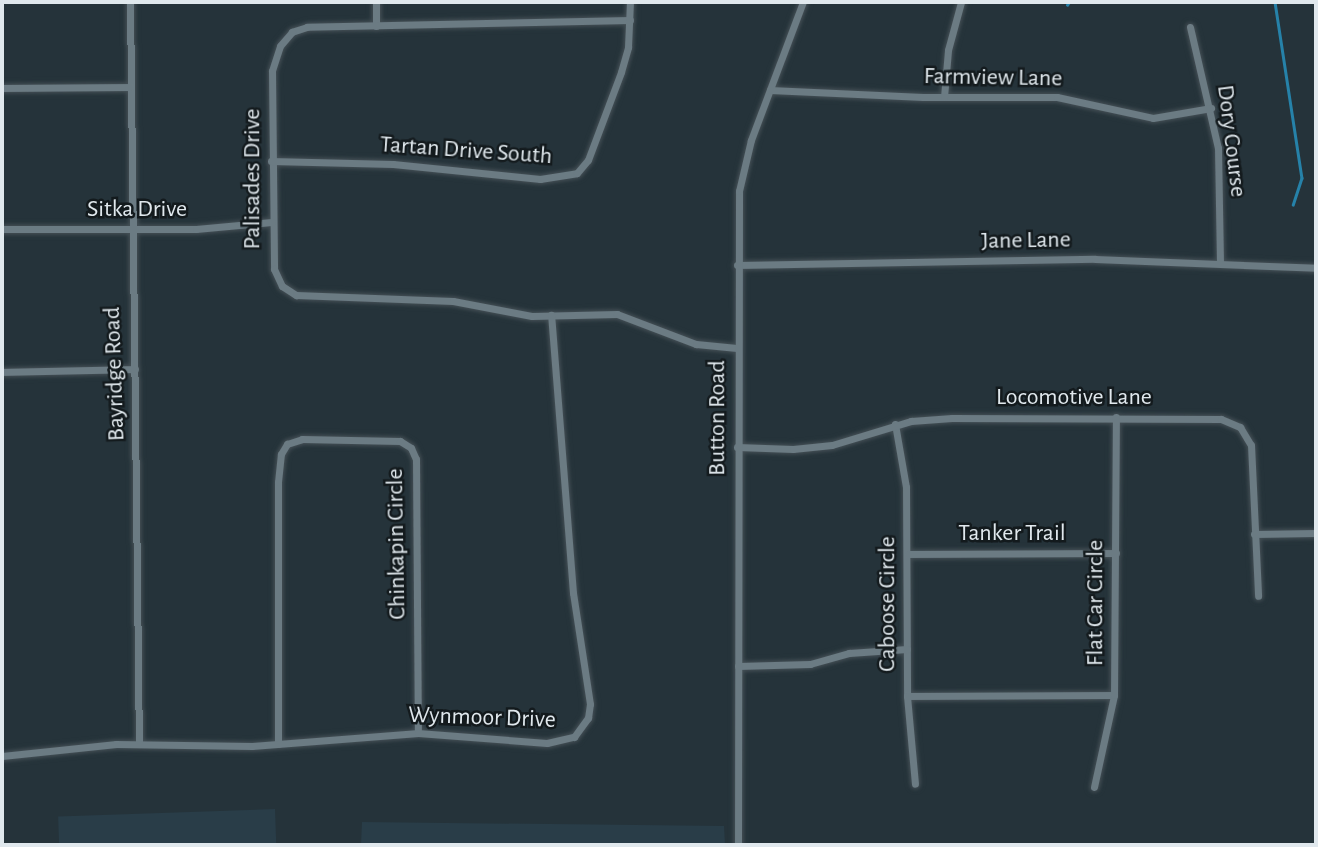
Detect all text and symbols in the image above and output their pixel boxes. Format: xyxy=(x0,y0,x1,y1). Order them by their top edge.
street label: Farmview Lane xyxy=(924,62,1062,94)
street label: Dory Course xyxy=(1210,83,1252,199)
street label: Palisades Drive xyxy=(239,109,267,249)
street label: Tartan Drive South xyxy=(379,131,553,171)
street label: Sitka Drive xyxy=(87,196,187,224)
street label: Jane Lane xyxy=(981,226,1071,256)
street label: Bayridge Road xyxy=(98,306,132,442)
street label: Button Road xyxy=(704,360,732,476)
street label: Locomotive Lane xyxy=(996,384,1152,412)
street label: Chinkapin Circle xyxy=(381,468,413,620)
street label: Tanker Trail xyxy=(958,520,1066,548)
street label: Caboose Circle xyxy=(874,536,902,672)
street label: Flat Car Circle xyxy=(1082,540,1110,666)
street label: Wynmoor Drive xyxy=(408,701,556,735)

